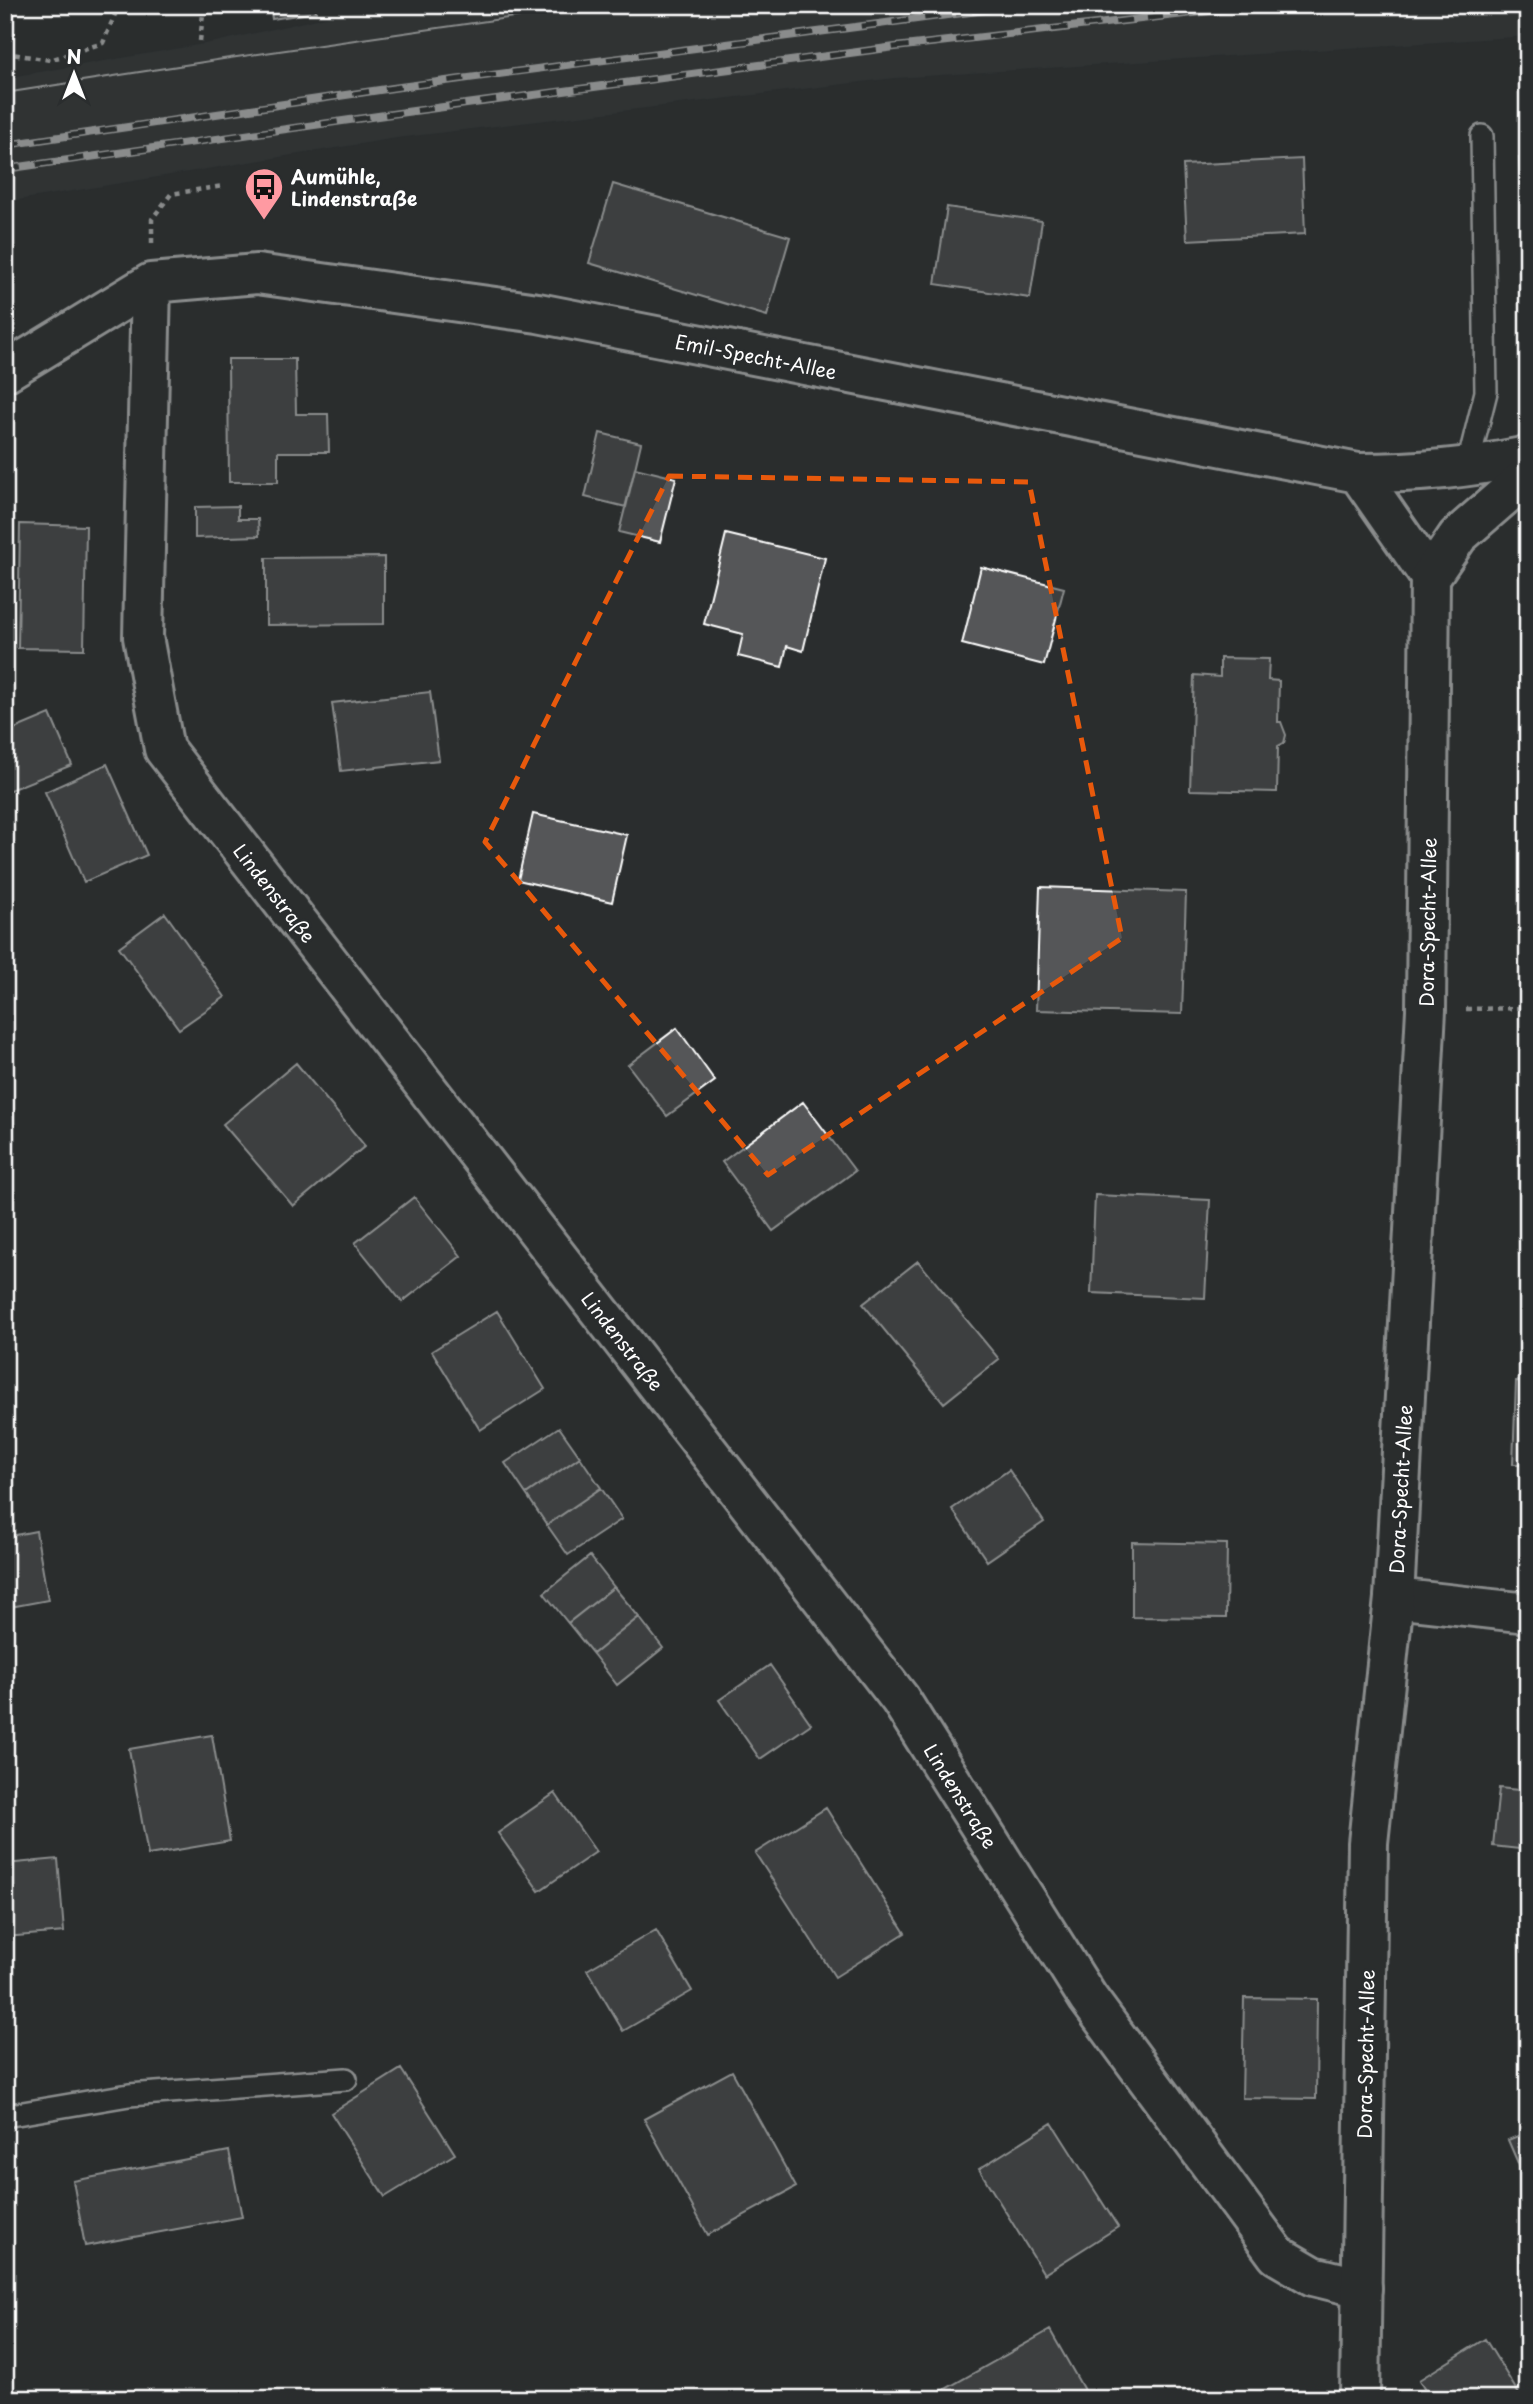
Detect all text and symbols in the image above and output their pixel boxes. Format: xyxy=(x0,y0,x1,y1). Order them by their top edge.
north arrow xyxy=(38,38,108,108)
text: N xyxy=(66,42,82,70)
place label: Aumühle, Lindenstraße xyxy=(291,162,417,212)
bus stop icon: Aumühle, Lindenstraße xyxy=(243,166,285,221)
street label: Emil-Specht-Allee xyxy=(673,327,839,385)
street label: Dora-Specht-Allee xyxy=(1412,837,1442,1007)
street label: Lindenstraße xyxy=(227,838,323,948)
street label: Lindenstraße xyxy=(575,1286,671,1396)
street label: Dora-Specht-Allee xyxy=(1382,1404,1418,1574)
street label: Lindenstraße xyxy=(918,1738,1004,1854)
street label: Dora-Specht-Allee xyxy=(1350,1969,1380,2139)

